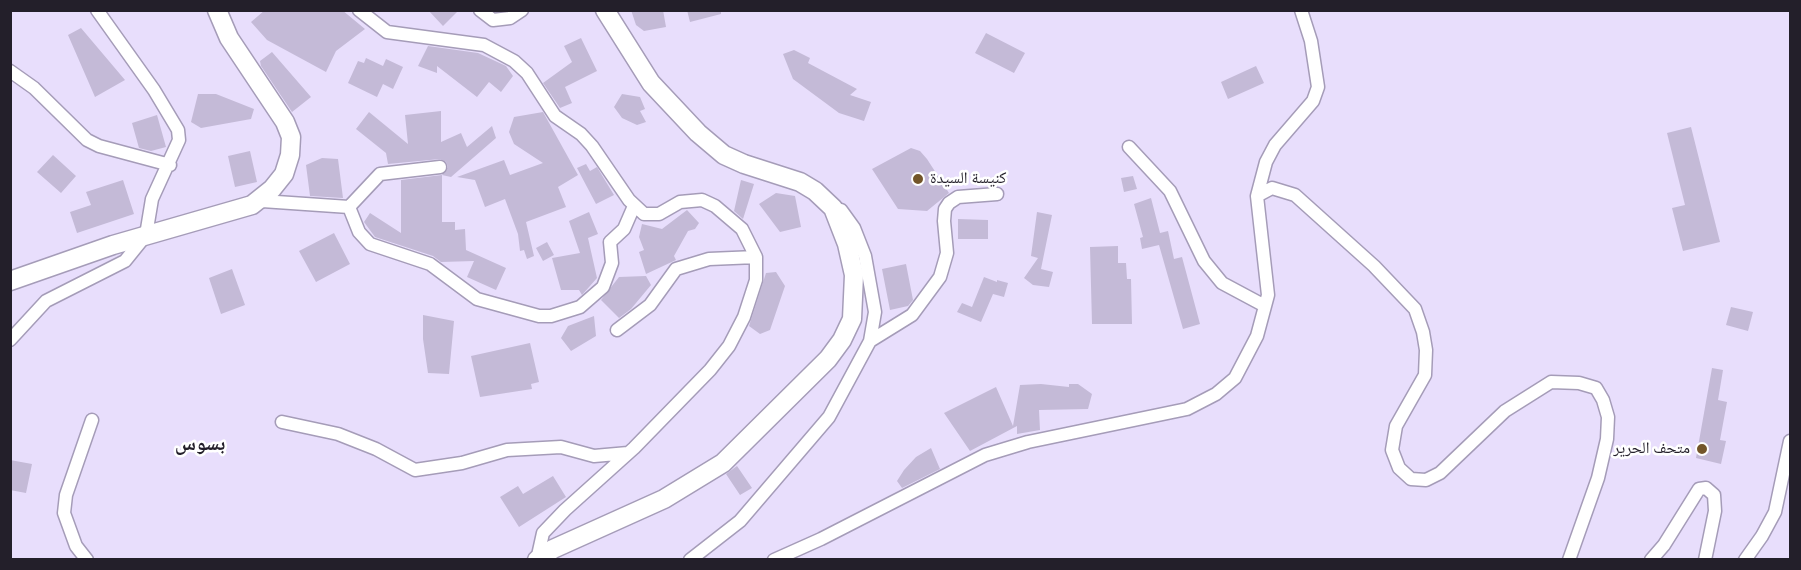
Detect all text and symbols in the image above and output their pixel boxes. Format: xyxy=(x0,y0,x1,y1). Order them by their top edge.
place label: كنيسة السيدة xyxy=(930,169,1006,189)
marker: كنيسة السيدة xyxy=(911,172,925,186)
district label: بسوس xyxy=(175,432,225,456)
place label: متحف الحرير xyxy=(1613,439,1690,459)
marker: متحف الحرير xyxy=(1695,442,1709,456)

